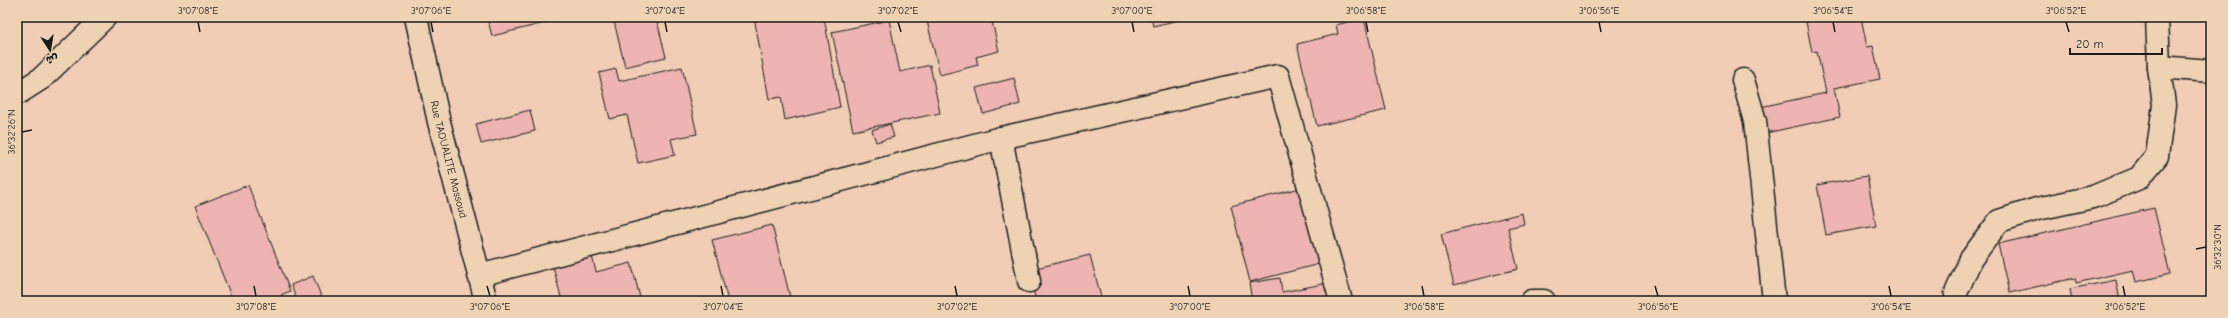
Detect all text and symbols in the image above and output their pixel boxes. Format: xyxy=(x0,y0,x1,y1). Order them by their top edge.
text: 3°07'08"E xyxy=(178,5,218,17)
text: 3°07'06"E xyxy=(411,5,451,17)
text: 3°07'04"E xyxy=(645,5,685,17)
text: 3°07'02"E xyxy=(878,5,918,17)
text: 3°07'00"E xyxy=(1111,5,1153,17)
text: 3°06'58"E xyxy=(1346,5,1386,17)
text: 3°06'56"E xyxy=(1579,5,1619,17)
text: 3°06'54"E xyxy=(1813,5,1853,17)
text: 3°06'52"E xyxy=(2046,5,2086,17)
north arrow xyxy=(30,30,70,70)
scale bar xyxy=(2070,30,2162,56)
text: 20 m xyxy=(2076,37,2104,51)
text: ش xyxy=(45,52,59,67)
street label: Rue TAOUALITE Massoud xyxy=(428,99,470,219)
text: 36°32'26"N xyxy=(6,109,18,155)
text: 36°32'30"N xyxy=(2212,224,2224,270)
text: 3°07'08"E xyxy=(236,301,276,313)
text: 3°07'06"E xyxy=(470,301,510,313)
text: 3°07'04"E xyxy=(703,301,743,313)
text: 3°07'02"E xyxy=(937,301,977,313)
text: 3°07'00"E xyxy=(1169,301,1211,313)
text: 3°06'58"E xyxy=(1404,301,1444,313)
text: 3°06'56"E xyxy=(1638,301,1678,313)
text: 3°06'54"E xyxy=(1871,301,1911,313)
text: 3°06'52"E xyxy=(2105,301,2145,313)

